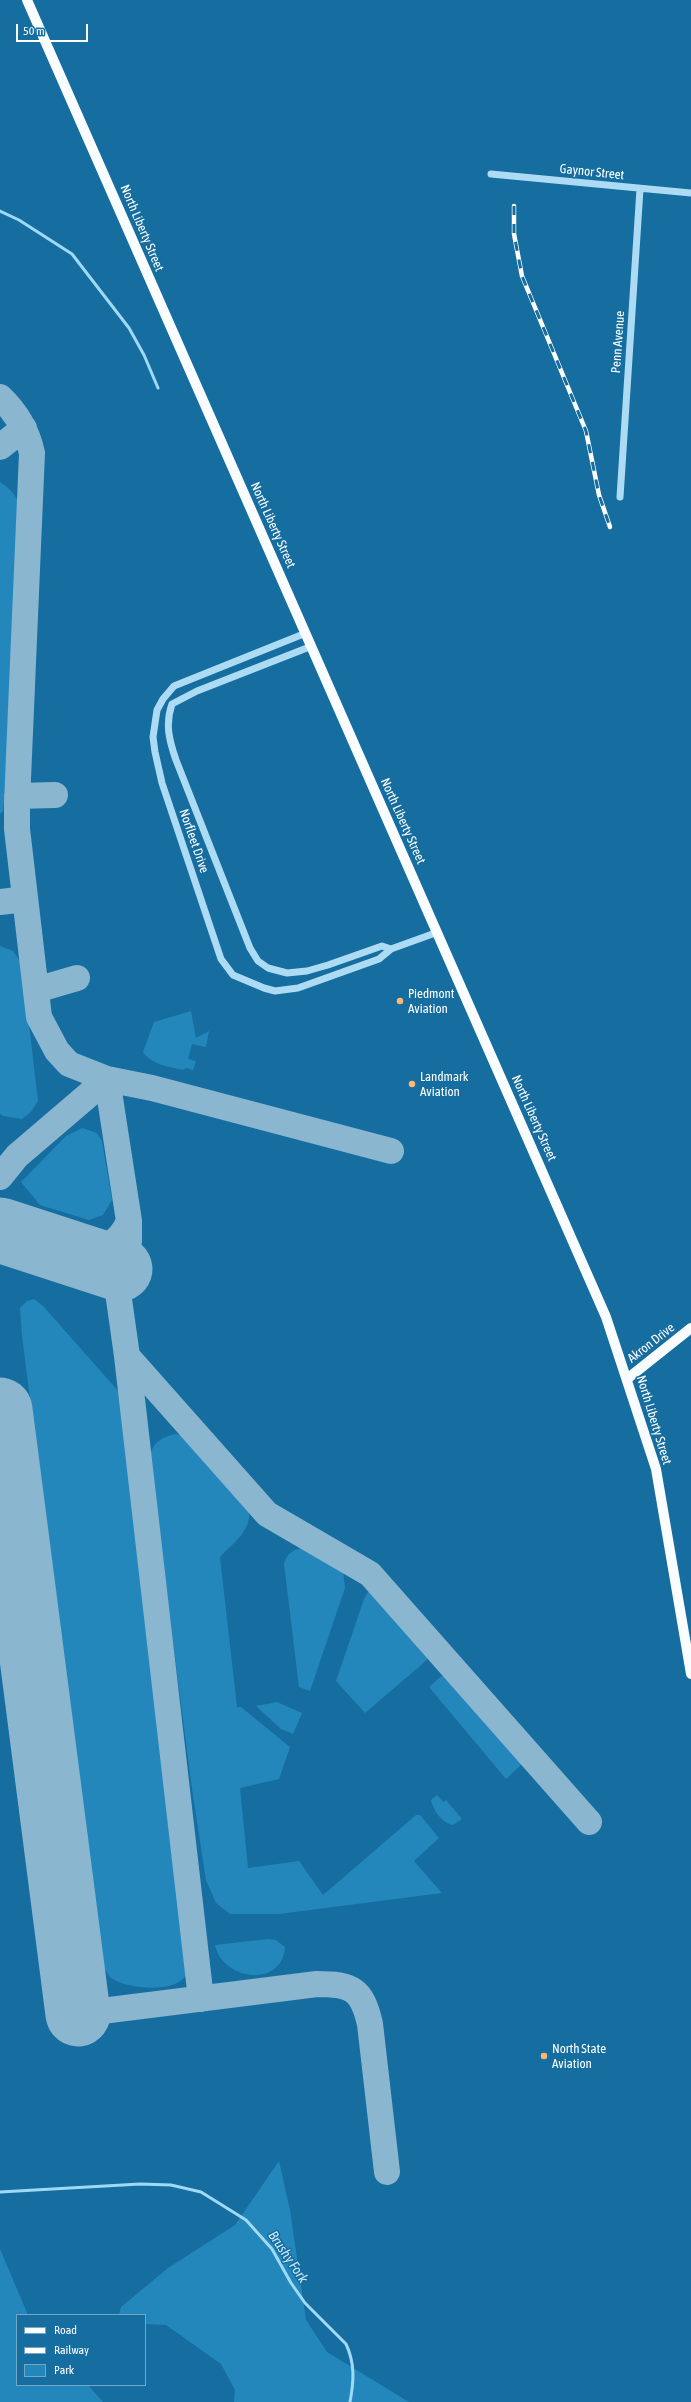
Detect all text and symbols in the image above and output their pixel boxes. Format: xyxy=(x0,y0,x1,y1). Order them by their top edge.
scale bar xyxy=(18,16,90,42)
text: 50 m xyxy=(23,24,45,38)
street label: Gaynor Street xyxy=(559,161,625,183)
street label: North Liberty Street xyxy=(117,182,167,274)
street label: Penn Avenue xyxy=(608,310,628,374)
street label: North Liberty Street xyxy=(247,480,299,570)
street label: North Liberty Street xyxy=(377,776,429,866)
street label: Norfleet Drive xyxy=(176,807,212,875)
place label: Piedmont Aviation xyxy=(408,986,455,1017)
marker: Piedmont Aviation xyxy=(395,996,405,1006)
place label: Landmark Aviation xyxy=(420,1069,469,1100)
street label: North Liberty Street xyxy=(508,1073,560,1163)
marker: Landmark Aviation xyxy=(407,1079,417,1089)
street label: Akron Drive xyxy=(624,1320,678,1366)
street label: North Liberty Street xyxy=(633,1373,675,1467)
place label: North State Aviation xyxy=(552,2041,606,2072)
marker: North State Aviation xyxy=(539,2051,549,2061)
water label: Brushy Fork xyxy=(264,2228,312,2286)
legend xyxy=(16,2314,146,2386)
text: Road xyxy=(54,2323,77,2337)
text: Railway xyxy=(54,2343,89,2357)
text: Park xyxy=(54,2363,74,2377)

